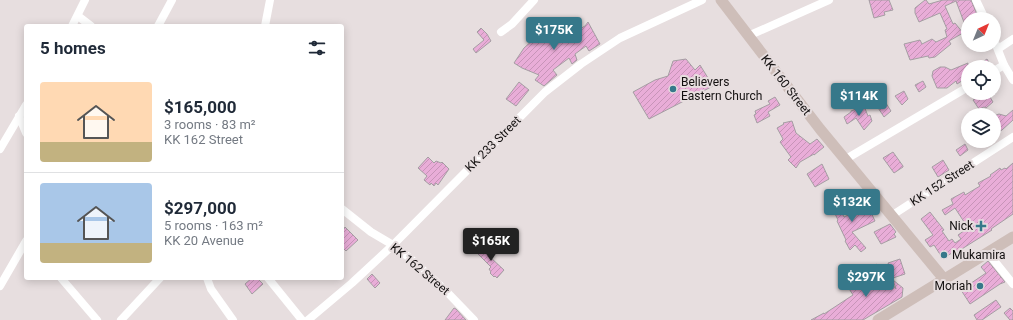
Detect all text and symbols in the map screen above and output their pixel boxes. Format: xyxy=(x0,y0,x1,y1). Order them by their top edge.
north arrow xyxy=(961,12,1001,52)
map controls xyxy=(961,12,1001,148)
pin: $175K xyxy=(526,17,582,51)
text: $175K xyxy=(535,22,573,37)
icon: filters xyxy=(306,37,328,59)
text: 5 homes xyxy=(40,38,106,58)
street label: KK 160 Street xyxy=(758,52,814,118)
button: locate xyxy=(961,60,1001,100)
place label: Believers Eastern Church xyxy=(681,75,762,103)
pin: $114K xyxy=(831,83,887,117)
marker: Believers Eastern Church xyxy=(668,84,678,94)
text: $114K xyxy=(840,88,878,103)
text: $165,000 xyxy=(164,97,236,117)
icon: home xyxy=(72,98,120,146)
button: layers xyxy=(961,108,1001,148)
street label: KK 233 Street xyxy=(462,113,524,175)
text: 3 rooms · 83 m² xyxy=(164,117,256,132)
text: KK 162 Street xyxy=(164,132,243,147)
street label: KK 152 Street xyxy=(908,157,976,209)
pin: $132K xyxy=(824,189,880,223)
text: $132K xyxy=(833,194,871,209)
text: $297,000 xyxy=(164,198,236,218)
icon: home xyxy=(72,199,120,247)
text: 5 rooms · 163 m² xyxy=(164,218,263,233)
place label: Nick xyxy=(949,219,974,233)
marker: Nick xyxy=(976,221,986,231)
pin: $165K xyxy=(463,228,519,262)
text: KK 20 Avenue xyxy=(164,233,244,248)
text: $165K xyxy=(472,233,510,248)
street label: KK 162 Street xyxy=(388,240,452,298)
place label: Mukamira xyxy=(952,248,1006,262)
marker: Mukamira xyxy=(939,250,949,260)
pin: $297K xyxy=(838,264,894,298)
text: $297K xyxy=(847,269,885,284)
place label: Moriah xyxy=(935,279,972,293)
marker: Moriah xyxy=(975,281,985,291)

